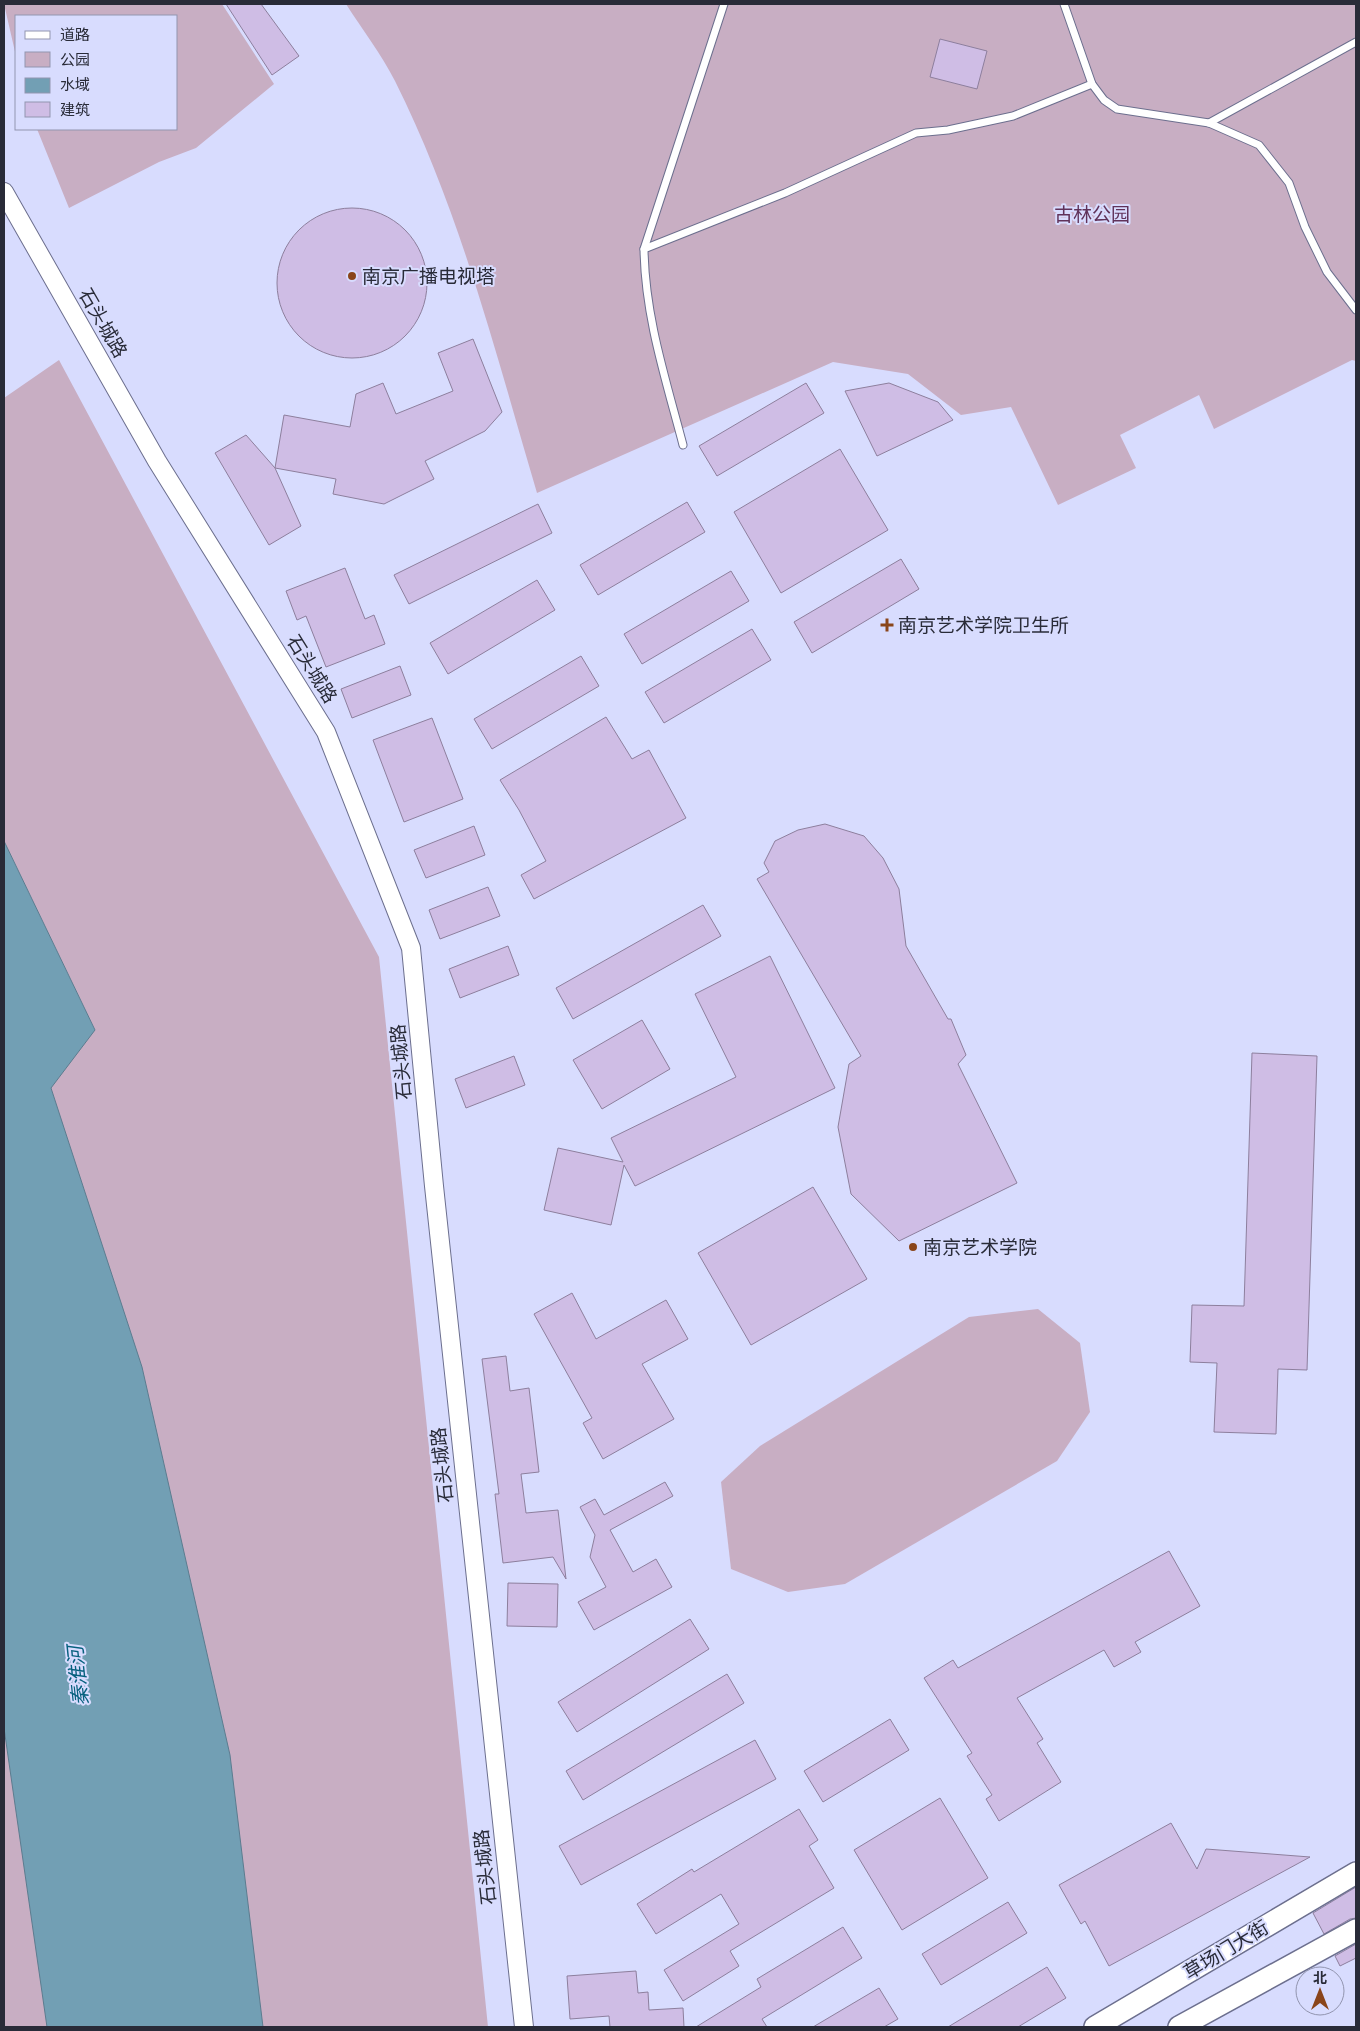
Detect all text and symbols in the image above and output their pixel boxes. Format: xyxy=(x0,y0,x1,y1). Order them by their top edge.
legend xyxy=(15,15,178,130)
text: 道路 xyxy=(60,26,90,44)
text: 公园 xyxy=(60,51,90,69)
text: 水域 xyxy=(60,76,90,94)
text: 建筑 xyxy=(60,101,90,119)
park label: 古林公园 xyxy=(1054,203,1130,226)
place label: 南京广播电视塔 xyxy=(362,265,495,288)
marker: 南京广播电视塔 xyxy=(346,270,358,282)
street label: 石头城路 xyxy=(74,284,132,362)
place label: 南京艺术学院卫生所 xyxy=(898,614,1069,637)
marker: 南京艺术学院卫生所 xyxy=(880,618,894,632)
street label: 石头城路 xyxy=(282,631,342,707)
street label: 石头城路 xyxy=(386,1023,416,1101)
place label: 南京艺术学院 xyxy=(923,1236,1037,1259)
marker: 南京艺术学院 xyxy=(907,1241,919,1253)
street label: 石头城路 xyxy=(427,1426,457,1504)
water label: 秦淮河 xyxy=(63,1641,93,1707)
street label: 石头城路 xyxy=(470,1828,500,1906)
street label: 草场门大街 xyxy=(1179,1916,1273,1984)
north arrow xyxy=(1295,1966,1345,2016)
text: 北 xyxy=(1313,1969,1327,1987)

